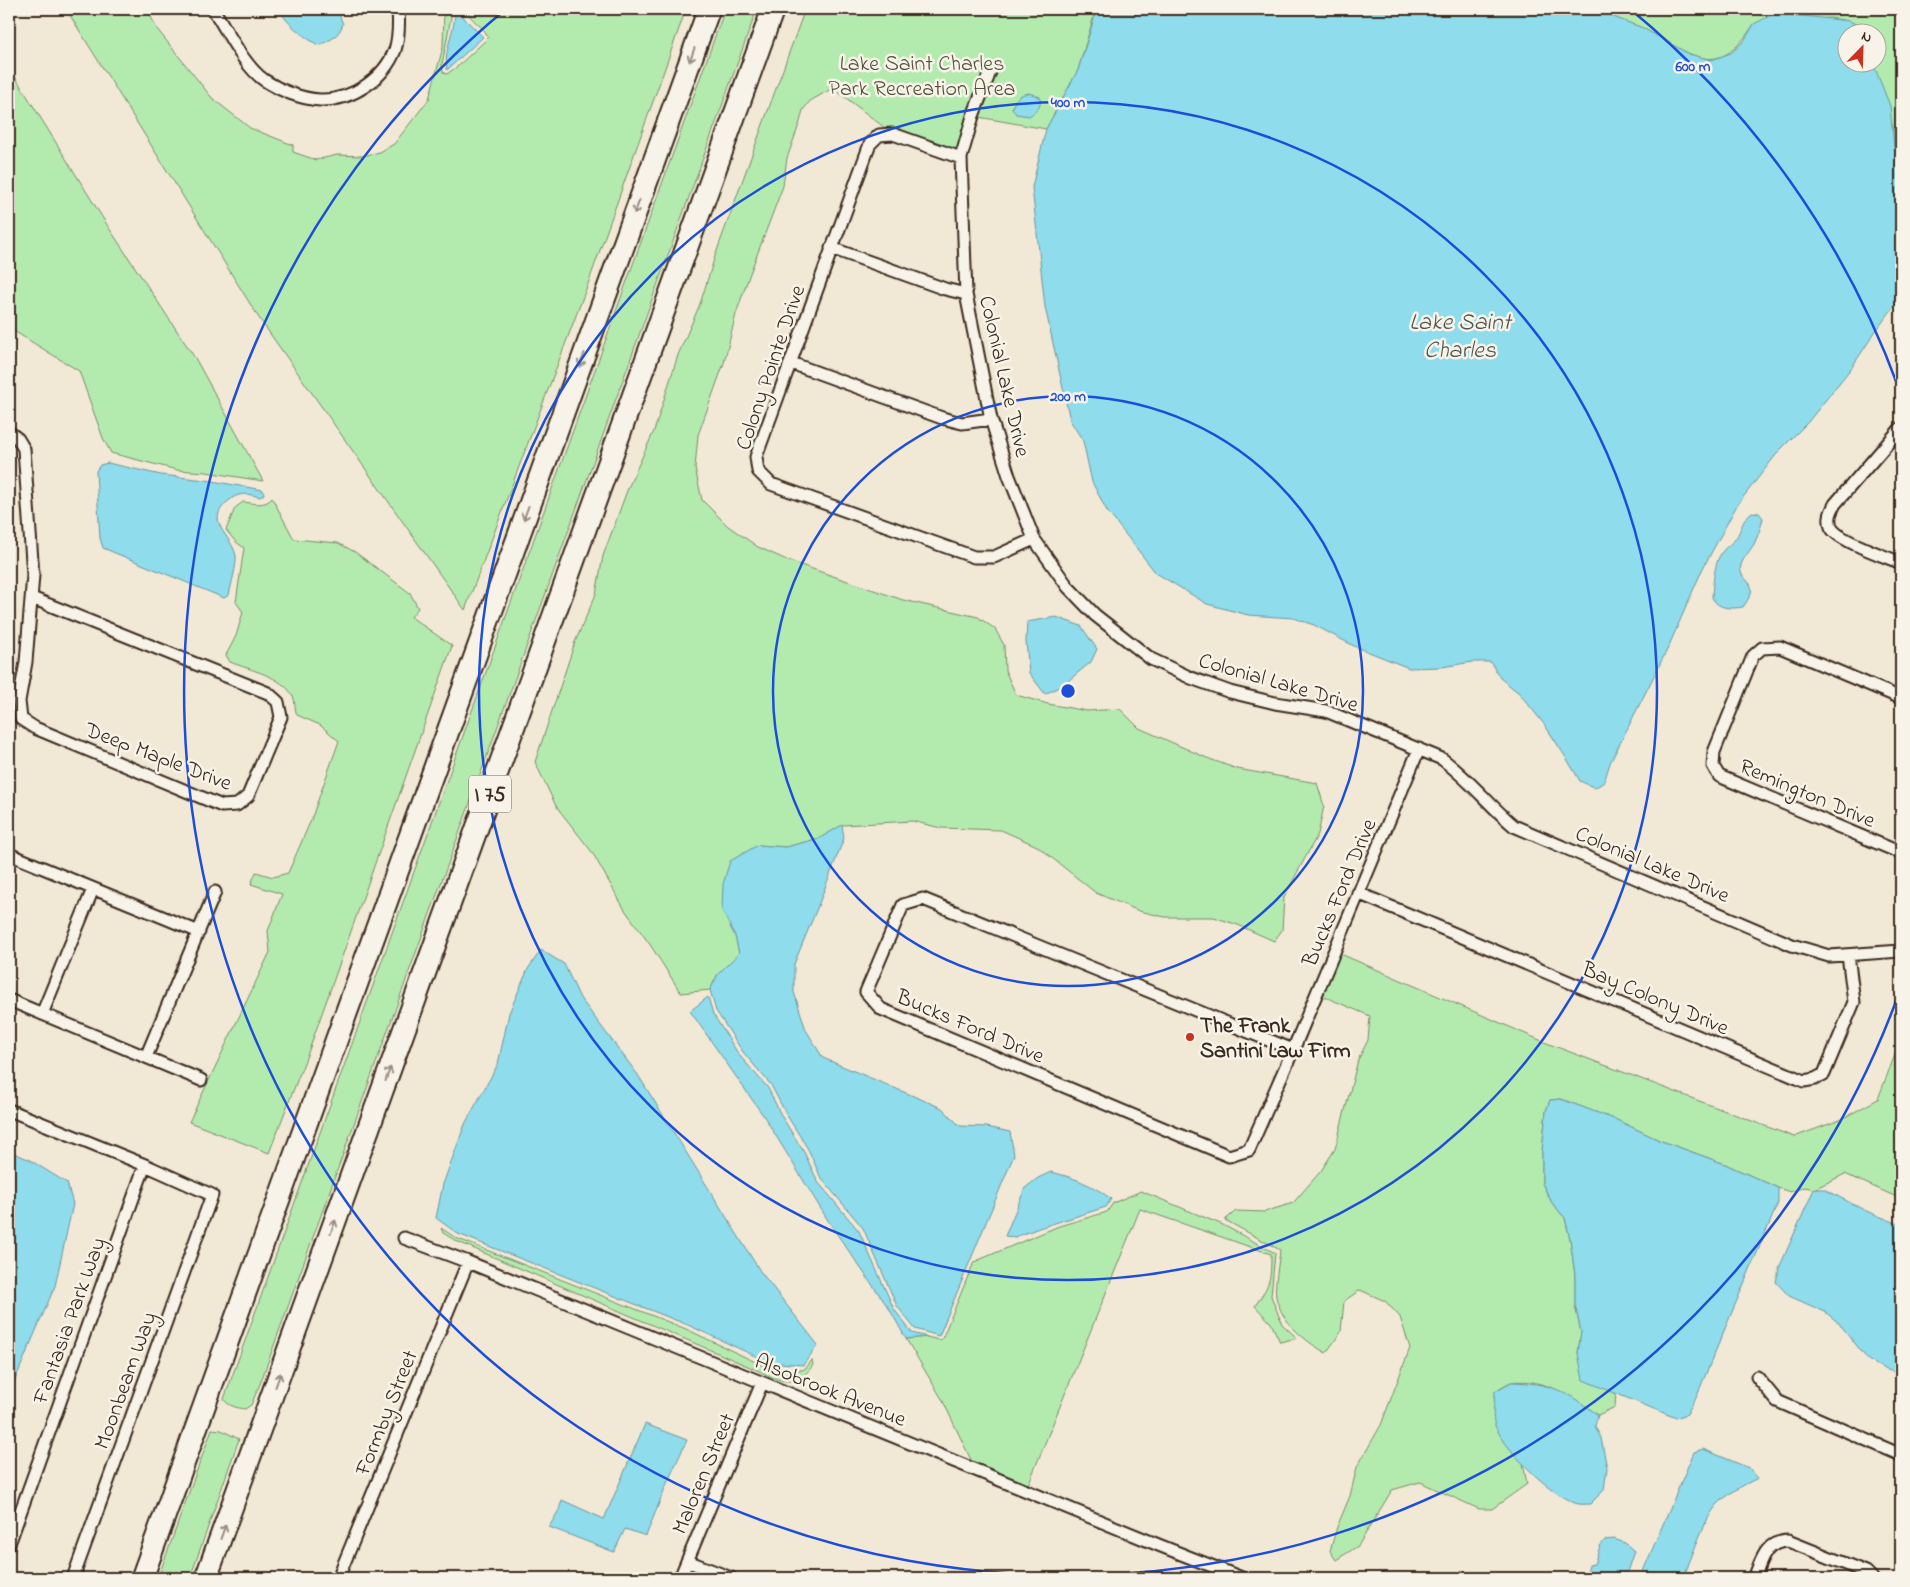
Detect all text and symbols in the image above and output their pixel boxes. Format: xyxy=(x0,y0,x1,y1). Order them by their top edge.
north arrow xyxy=(1838,22,1888,72)
text: N xyxy=(1858,26,1875,49)
one-way arrow xyxy=(687,46,696,62)
park label: Lake Saint Charles Park Recreation Area xyxy=(829,49,1015,106)
text: 600 m xyxy=(1675,56,1711,78)
text: 400 m xyxy=(1050,92,1086,114)
one-way arrow xyxy=(632,199,641,215)
street label: Colony Pointe Drive xyxy=(729,281,816,455)
street label: Colonial Lake Drive xyxy=(969,293,1037,461)
water label: Lake Saint Charles xyxy=(1409,306,1513,369)
one-way arrow xyxy=(577,352,586,368)
text: 200 m xyxy=(1049,386,1086,408)
one-way arrow xyxy=(521,505,531,521)
street label: Colonial Lake Drive xyxy=(1195,646,1362,722)
centre of rings xyxy=(1059,682,1077,700)
street label: Deep Maple Drive xyxy=(79,715,236,801)
street label: Remington Drive xyxy=(1733,752,1880,839)
road number: I 75 xyxy=(469,776,511,812)
street label: Bucks Ford Drive xyxy=(1295,814,1386,973)
street label: Colonial Lake Drive xyxy=(1570,819,1734,913)
street label: Bay Colony Drive xyxy=(1575,954,1733,1046)
street label: Bucks Ford Drive xyxy=(890,982,1049,1073)
place label: The Frank Santini Law Firm xyxy=(1200,1011,1351,1068)
marker: The Frank Santini Law Firm xyxy=(1184,1031,1196,1043)
one-way arrow xyxy=(384,1067,393,1082)
one-way arrow xyxy=(329,1220,338,1235)
street label: Fantasia Park Way xyxy=(25,1233,117,1410)
street label: Moonbeam Way xyxy=(87,1308,167,1455)
street label: Formby Street xyxy=(348,1345,429,1482)
street label: Alsobrook Avenue xyxy=(749,1347,911,1437)
one-way arrow xyxy=(274,1372,283,1388)
street label: Maloren Street xyxy=(665,1408,745,1540)
one-way arrow xyxy=(219,1525,228,1541)

